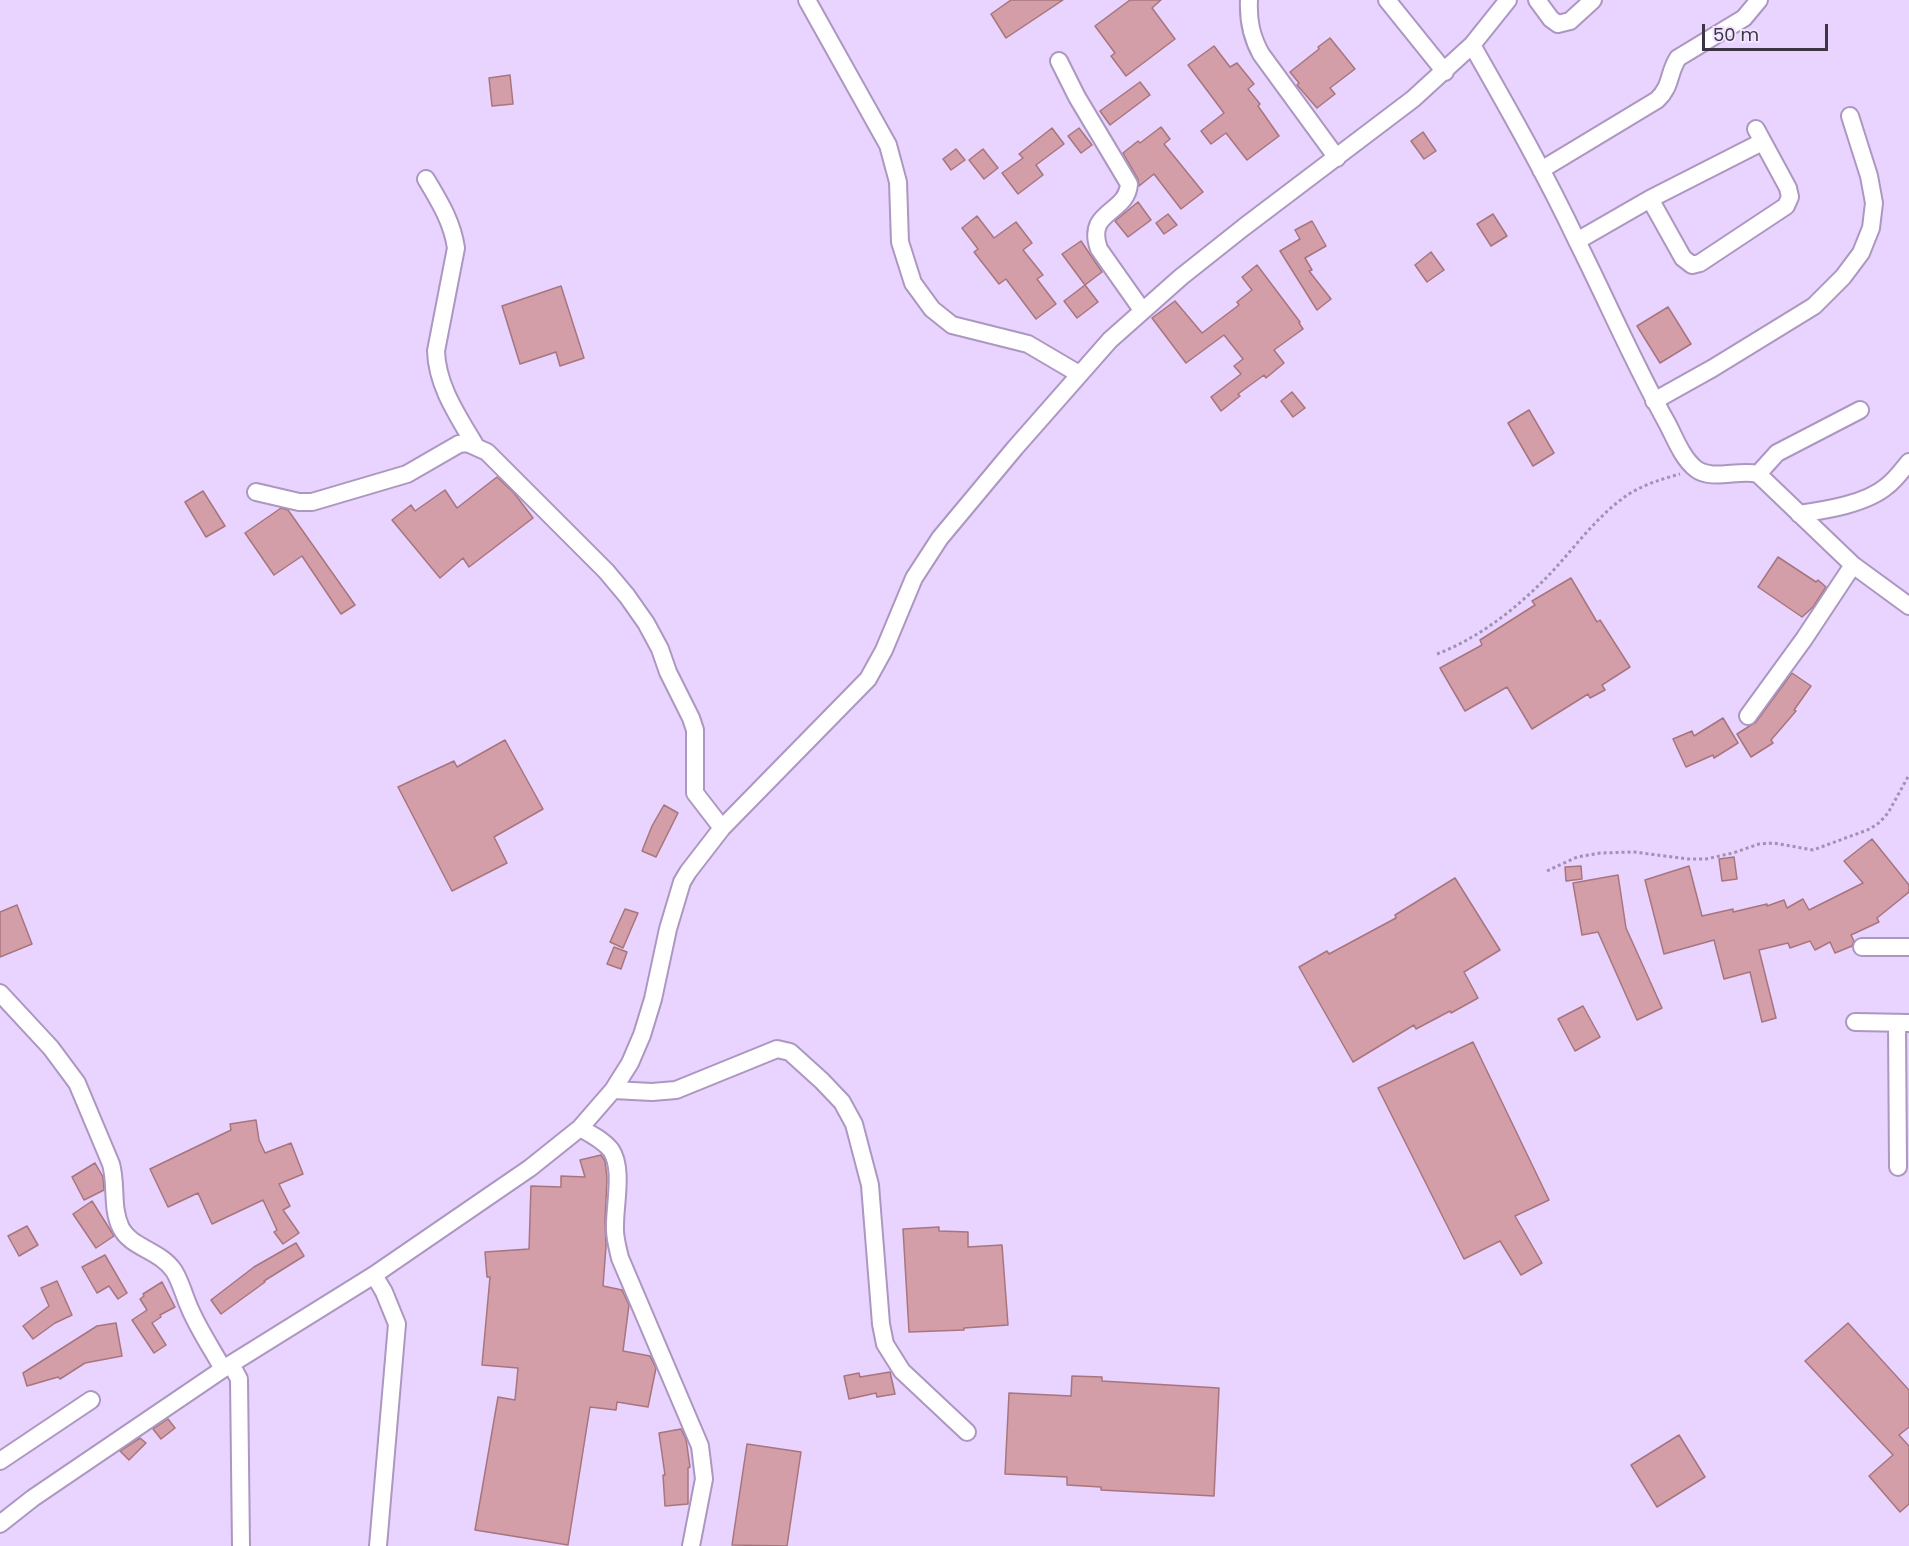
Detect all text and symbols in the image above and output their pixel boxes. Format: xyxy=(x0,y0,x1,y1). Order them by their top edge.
scale bar xyxy=(1705,12,1831,50)
text: 50 m xyxy=(1713,22,1759,47)

